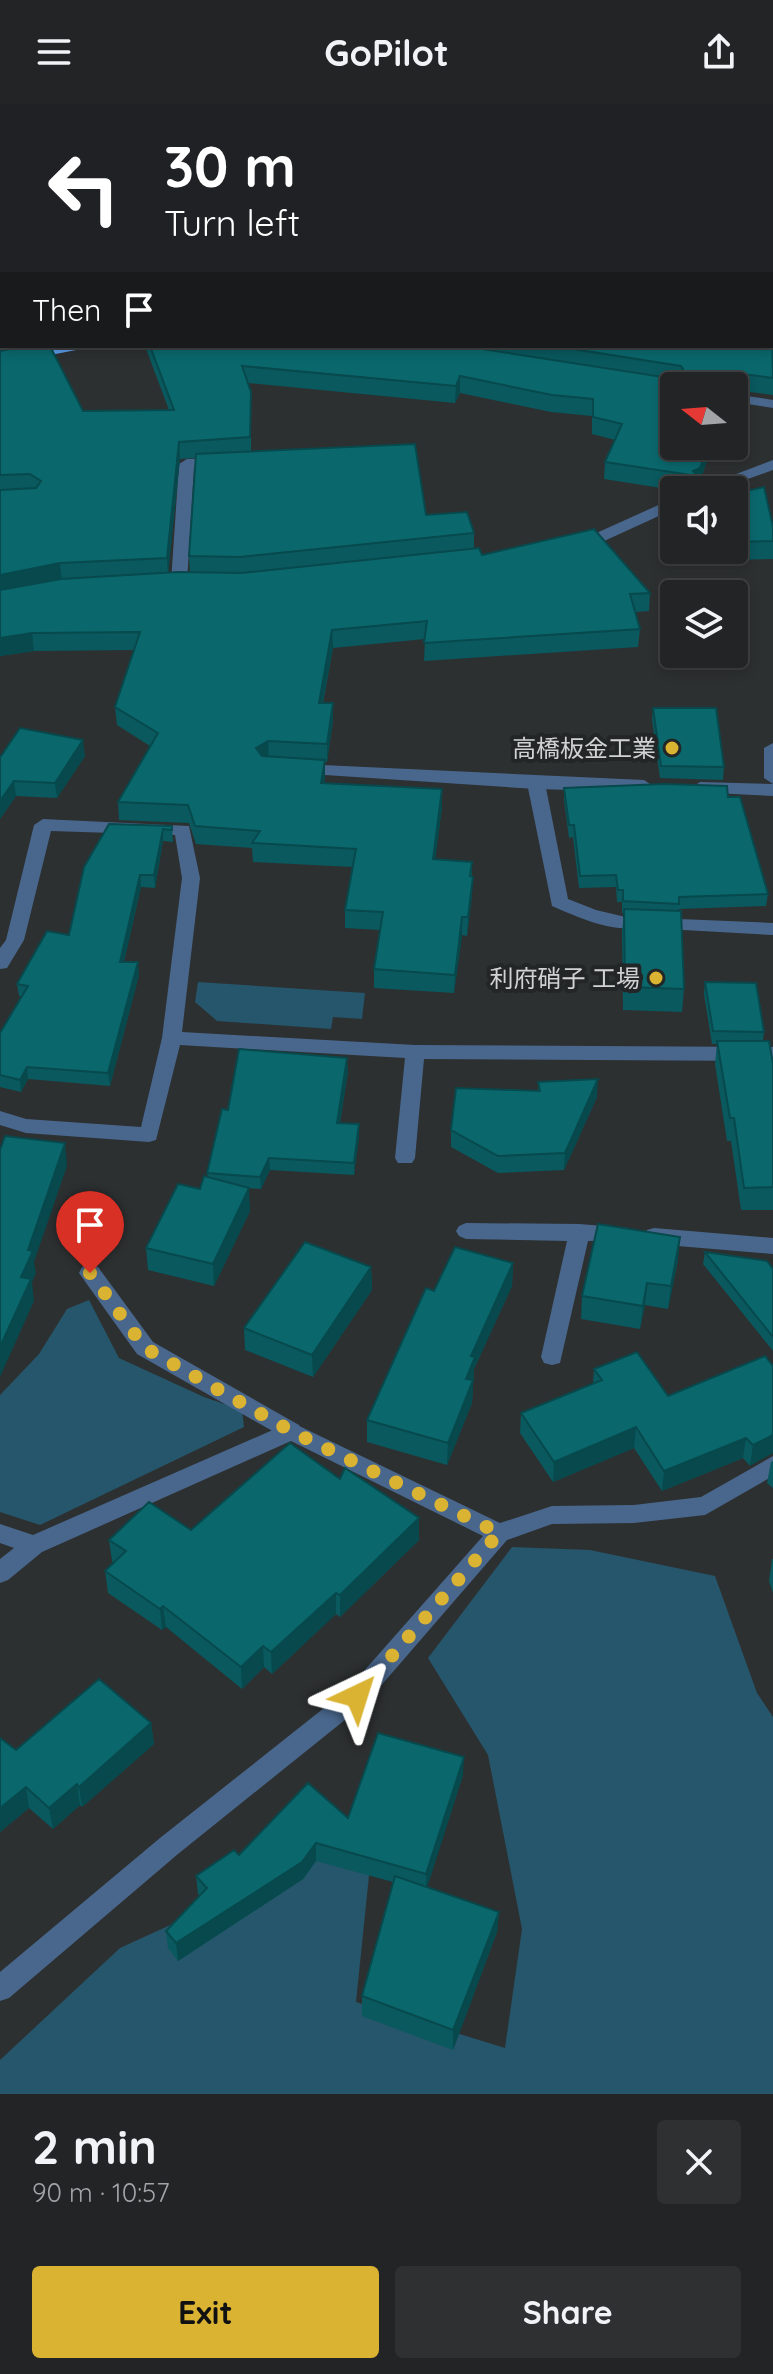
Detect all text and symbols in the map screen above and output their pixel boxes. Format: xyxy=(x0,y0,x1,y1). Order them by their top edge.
icon: menu xyxy=(32,30,76,74)
text: GoPilot xyxy=(324,30,449,75)
icon: share xyxy=(697,30,741,74)
text: 30 m xyxy=(164,131,296,201)
icon: left xyxy=(32,136,136,240)
text: Turn left xyxy=(164,200,300,245)
icon: arrive xyxy=(117,288,161,332)
text: Then xyxy=(32,291,101,329)
north arrow xyxy=(660,372,748,460)
map controls xyxy=(660,372,748,668)
button: sound xyxy=(660,476,748,564)
button: layers xyxy=(660,580,748,668)
place label: 高橋板金工業 xyxy=(512,733,656,763)
marker: 高橋板金工業 xyxy=(663,739,681,757)
place label: 利府硝子 工場 xyxy=(489,963,640,993)
marker: 利府硝子 工場 xyxy=(647,969,665,987)
pin xyxy=(56,1191,124,1273)
icon: arrive xyxy=(68,1203,112,1247)
position arrow xyxy=(315,1654,399,1738)
text: 2 min xyxy=(32,2116,157,2176)
button: close xyxy=(657,2120,741,2204)
text: 90 m · 10:57 xyxy=(32,2176,170,2209)
button: Exit xyxy=(32,2266,379,2358)
button: Share xyxy=(395,2266,741,2358)

